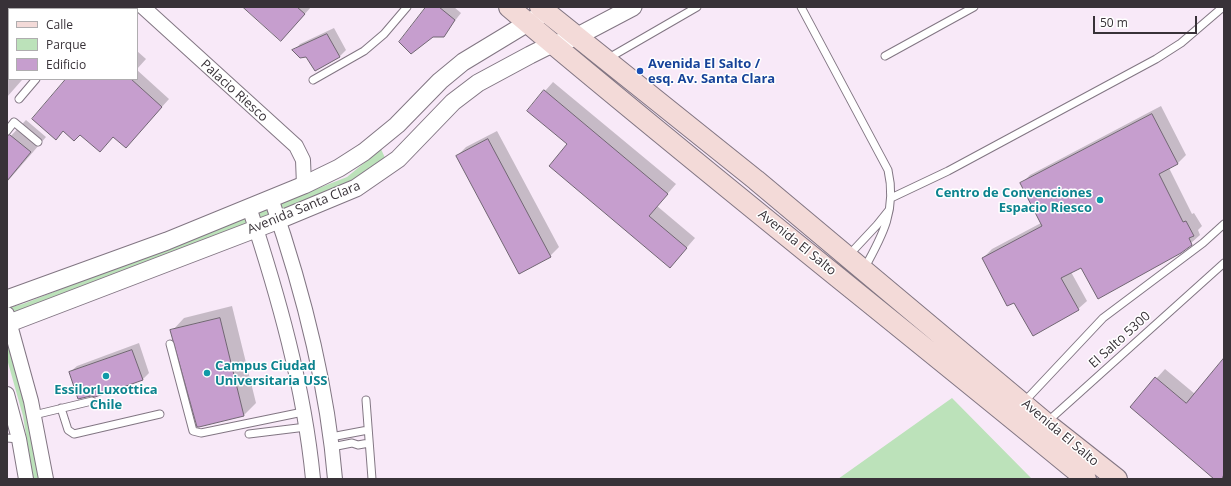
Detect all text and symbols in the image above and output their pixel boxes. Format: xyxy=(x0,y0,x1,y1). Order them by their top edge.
legend xyxy=(8,8,138,80)
scale bar xyxy=(1095,8,1199,34)
text: 50 m xyxy=(1100,14,1128,31)
text: Calle xyxy=(46,16,73,33)
text: Parque xyxy=(46,36,86,53)
text: Edificio xyxy=(46,56,86,73)
place label: Avenida El Salto / esq. Av. Santa Clara xyxy=(648,56,775,87)
street label: Palacio Riesco xyxy=(197,57,271,125)
marker: Avenida El Salto / esq. Av. Santa Clara xyxy=(635,66,645,76)
street label: Avenida Santa Clara xyxy=(245,178,363,238)
place label: Centro de Convenciones Espacio Riesco xyxy=(935,185,1092,216)
marker: Centro de Convenciones Espacio Riesco xyxy=(1095,195,1105,205)
street label: Avenida El Salto xyxy=(755,207,839,279)
street label: El Salto 5300 xyxy=(1086,308,1154,372)
place label: Campus Ciudad Universitaria USS xyxy=(215,358,327,389)
marker: Campus Ciudad Universitaria USS xyxy=(202,368,212,378)
marker: EssilorLuxottica Chile xyxy=(101,371,111,381)
place label: EssilorLuxottica Chile xyxy=(54,382,158,413)
street label: Avenida El Salto xyxy=(1018,396,1102,470)

